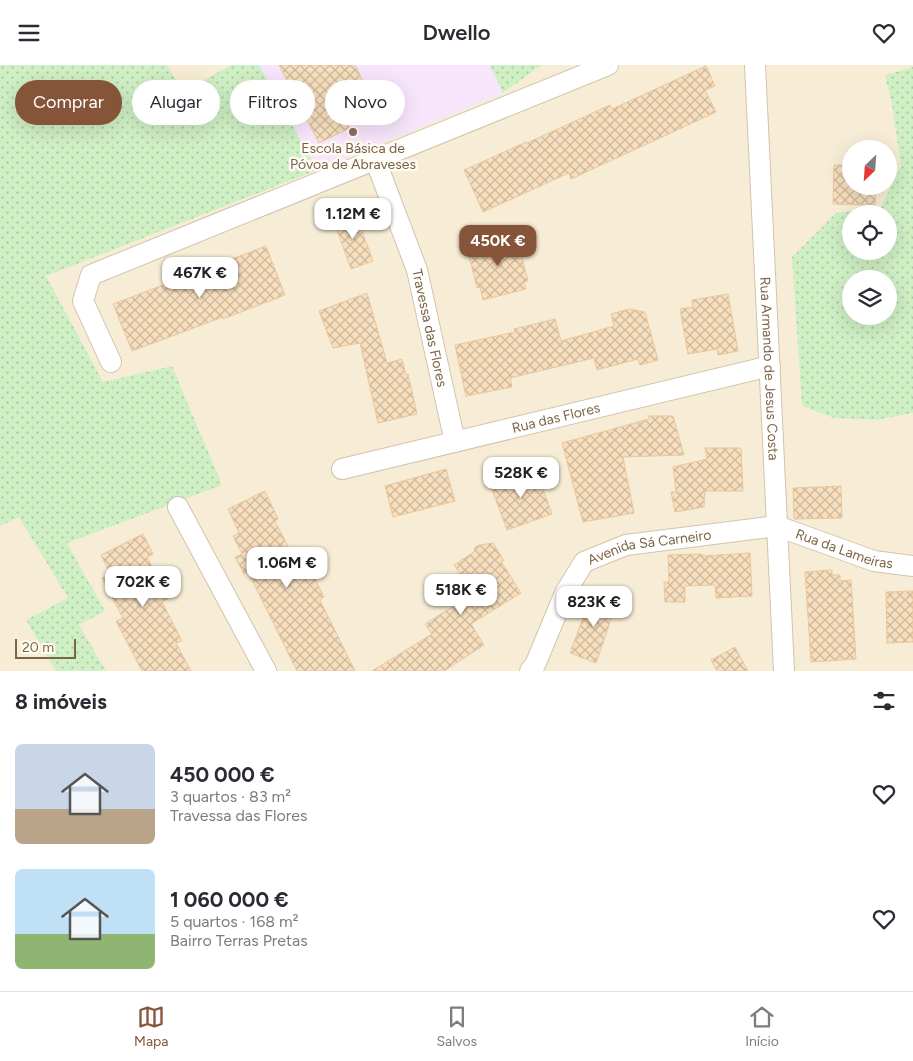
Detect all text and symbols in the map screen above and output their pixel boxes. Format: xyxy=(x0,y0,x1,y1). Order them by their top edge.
icon: menu xyxy=(15,19,43,47)
text: Dwello xyxy=(422,19,491,46)
icon: heart xyxy=(870,19,898,47)
chip: Comprar xyxy=(15,80,122,125)
chip: Alugar xyxy=(132,80,220,125)
chip: Filtros xyxy=(230,80,315,125)
chip: Novo xyxy=(325,80,405,125)
marker: Escola Básica de Póvoa de Abraveses xyxy=(347,126,359,138)
place label: Escola Básica de Póvoa de Abraveses xyxy=(290,140,416,173)
north arrow xyxy=(842,140,898,195)
map controls xyxy=(842,140,897,325)
pin: 1.12M € xyxy=(307,197,399,240)
text: 1.12M € xyxy=(325,204,381,223)
button: locate xyxy=(842,205,897,260)
pin: 450K € xyxy=(457,225,539,267)
text: 450K € xyxy=(470,231,526,250)
pin: 467K € xyxy=(159,257,241,299)
text: 467K € xyxy=(173,263,227,282)
street label: Travessa das Flores xyxy=(408,267,451,389)
button: layers xyxy=(842,270,897,325)
street label: Rua Armando de Jesus Costa xyxy=(756,276,782,461)
street label: Rua das Flores xyxy=(510,399,602,437)
pin: 528K € xyxy=(480,457,562,499)
text: 528K € xyxy=(494,463,548,482)
street label: Rua da Lameiras xyxy=(793,525,894,572)
street label: Avenida Sá Carneiro xyxy=(585,526,712,569)
pin: 1.06M € xyxy=(241,547,333,589)
text: 1.06M € xyxy=(257,553,317,572)
pin: 702K € xyxy=(102,565,184,608)
text: 702K € xyxy=(116,572,170,591)
pin: 518K € xyxy=(420,573,502,616)
text: 518K € xyxy=(435,580,487,599)
pin: 823K € xyxy=(553,585,635,628)
text: 823K € xyxy=(567,592,621,611)
scale bar xyxy=(15,636,76,659)
text: 20 m xyxy=(22,639,54,656)
icon: filters xyxy=(870,687,898,715)
text: 8 imóveis xyxy=(15,689,107,714)
text: 450 000 € xyxy=(170,762,275,787)
icon: home xyxy=(55,764,115,824)
icon: heart xyxy=(870,780,898,808)
text: 3 quartos · 83 m² xyxy=(170,787,291,806)
text: Travessa das Flores xyxy=(170,806,307,825)
text: 1 060 000 € xyxy=(170,887,289,912)
icon: home xyxy=(55,889,115,949)
icon: heart xyxy=(870,905,898,933)
text: 5 quartos · 168 m² xyxy=(170,912,298,931)
text: Bairro Terras Pretas xyxy=(170,931,308,950)
tab: Mapa xyxy=(134,1003,168,1050)
tab: Salvos xyxy=(437,1003,477,1050)
tab: Início xyxy=(745,1003,779,1050)

